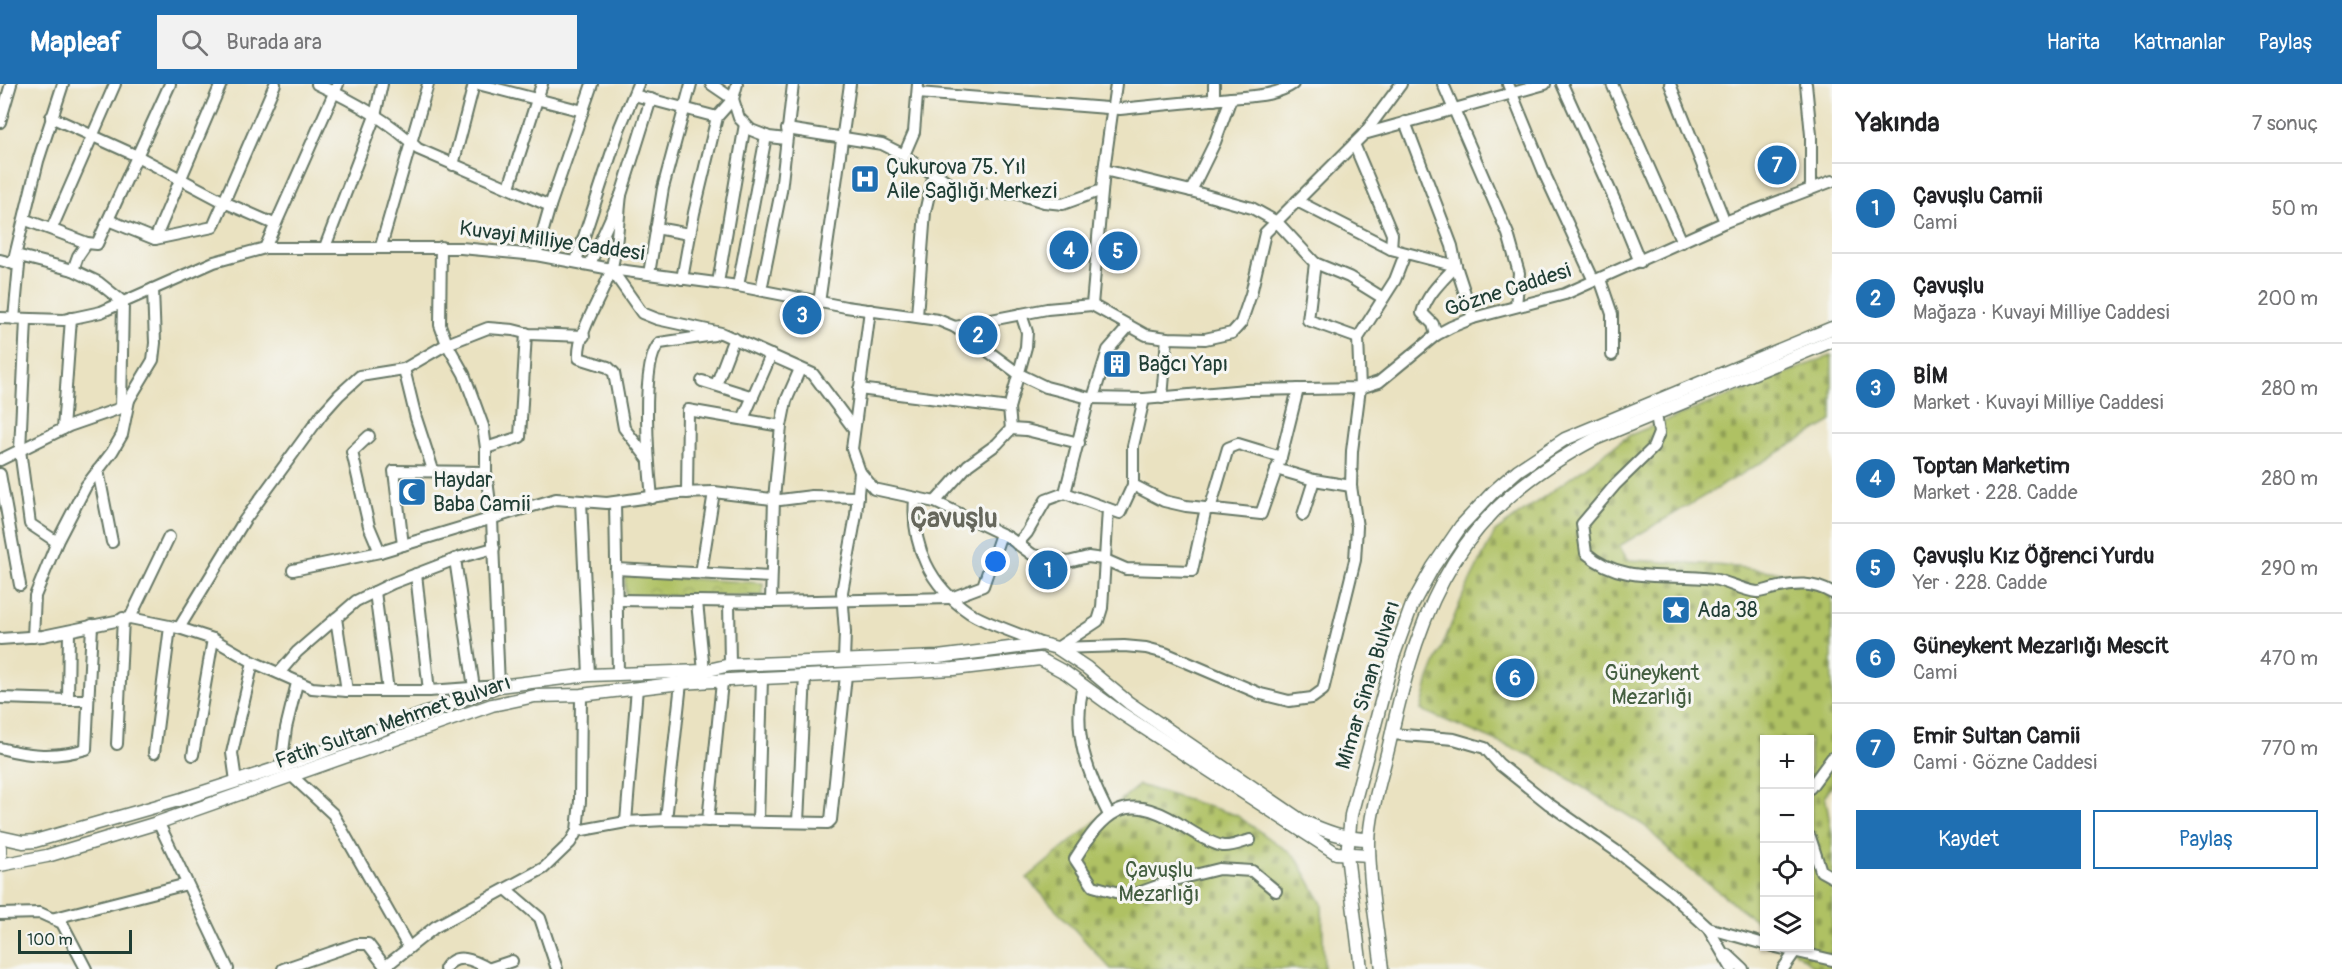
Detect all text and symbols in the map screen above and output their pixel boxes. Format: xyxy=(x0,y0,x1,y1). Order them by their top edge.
search box xyxy=(157,15,577,69)
text: Mapleaf xyxy=(30,25,121,60)
icon: search xyxy=(178,26,211,59)
text: Burada ara xyxy=(226,28,322,56)
text: Harita xyxy=(2047,29,2100,56)
text: Katmanlar xyxy=(2133,29,2225,56)
text: Paylaş xyxy=(2258,29,2312,56)
text: Yakında xyxy=(1856,107,1940,139)
text: 7 sonuç xyxy=(2252,111,2318,136)
pin: 7 xyxy=(1758,142,1796,188)
place label: Çukurova 75. Yıl Aile Sağlığı Merkezi xyxy=(886,154,1057,205)
hospital icon: Çukurova 75. Yıl Aile Sağlığı Merkezi xyxy=(849,163,881,195)
text: Çavuşlu Camii xyxy=(1913,182,2042,210)
text: 1 xyxy=(1872,196,1879,221)
text: 50 m xyxy=(2271,196,2318,221)
text: Cami xyxy=(1913,210,1957,235)
street label: Kuvayi Milliye Caddesi xyxy=(457,215,647,267)
pin: 4 xyxy=(1050,228,1088,272)
pin: 5 xyxy=(1098,228,1138,274)
street label: Gözne Caddesi xyxy=(1441,257,1575,323)
text: Çavuşlu xyxy=(1913,272,1984,300)
text: 2 xyxy=(1870,286,1881,311)
text: 200 m xyxy=(2257,286,2318,311)
pin: 3 xyxy=(782,292,822,338)
text: Mağaza · Kuvayi Milliye Caddesi xyxy=(1913,300,2170,325)
pin: 2 xyxy=(958,312,998,358)
building icon: Bağcı Yapı xyxy=(1101,348,1133,380)
place label: Bağcı Yapı xyxy=(1138,351,1228,378)
text: BİM xyxy=(1913,362,1947,390)
text: 3 xyxy=(1870,376,1881,401)
text: 280 m xyxy=(2261,376,2318,401)
text: Market · Kuvayi Milliye Caddesi xyxy=(1913,390,2164,415)
text: Toptan Marketim xyxy=(1913,452,2070,480)
text: 4 xyxy=(1870,466,1881,491)
text: 280 m xyxy=(2261,466,2318,491)
place label: Haydar Baba Camii xyxy=(433,467,530,518)
mosque icon: Haydar Baba Camii xyxy=(396,476,428,508)
text: Market · 228. Cadde xyxy=(1913,480,2078,505)
district label: Çavuşlu xyxy=(910,502,998,535)
text: Çavuşlu Kız Öğrenci Yurdu xyxy=(1913,542,2154,570)
your location xyxy=(981,547,1010,576)
pin: 1 xyxy=(1028,548,1068,592)
text: 5 xyxy=(1870,556,1881,581)
text: 290 m xyxy=(2261,556,2318,581)
text: Yer · 228. Cadde xyxy=(1913,570,2047,595)
place icon: Ada 38 xyxy=(1660,594,1692,626)
place label: Ada 38 xyxy=(1697,597,1758,624)
street label: Mimar Sinan Bulvarı xyxy=(1330,598,1406,772)
text: Güneykent Mezarlığı Mescit xyxy=(1913,632,2168,660)
text: 6 xyxy=(1870,646,1881,671)
text: 470 m xyxy=(2260,646,2318,671)
pin: 6 xyxy=(1496,656,1534,700)
park label: Güneykent Mezarlığı xyxy=(1605,660,1700,711)
text: Cami xyxy=(1913,660,1957,685)
street label: Fatih Sultan Mehmet Bulvarı xyxy=(272,669,514,775)
text: Emir Sultan Camii xyxy=(1913,722,2080,750)
map controls xyxy=(1760,735,1814,951)
button: + xyxy=(1760,735,1814,789)
text: 7 xyxy=(1870,736,1881,761)
text: 770 m xyxy=(2261,736,2318,761)
text: Cami · Gözne Caddesi xyxy=(1913,750,2097,775)
button: − xyxy=(1760,789,1814,843)
button: Kaydet xyxy=(1856,810,2081,869)
button: Paylaş xyxy=(2093,810,2318,869)
button: locate xyxy=(1760,843,1814,897)
park label: Çavuşlu Mezarlığı xyxy=(1119,857,1199,908)
button: layers xyxy=(1760,897,1814,951)
scale bar xyxy=(18,927,132,954)
text: 100 m xyxy=(27,930,73,950)

